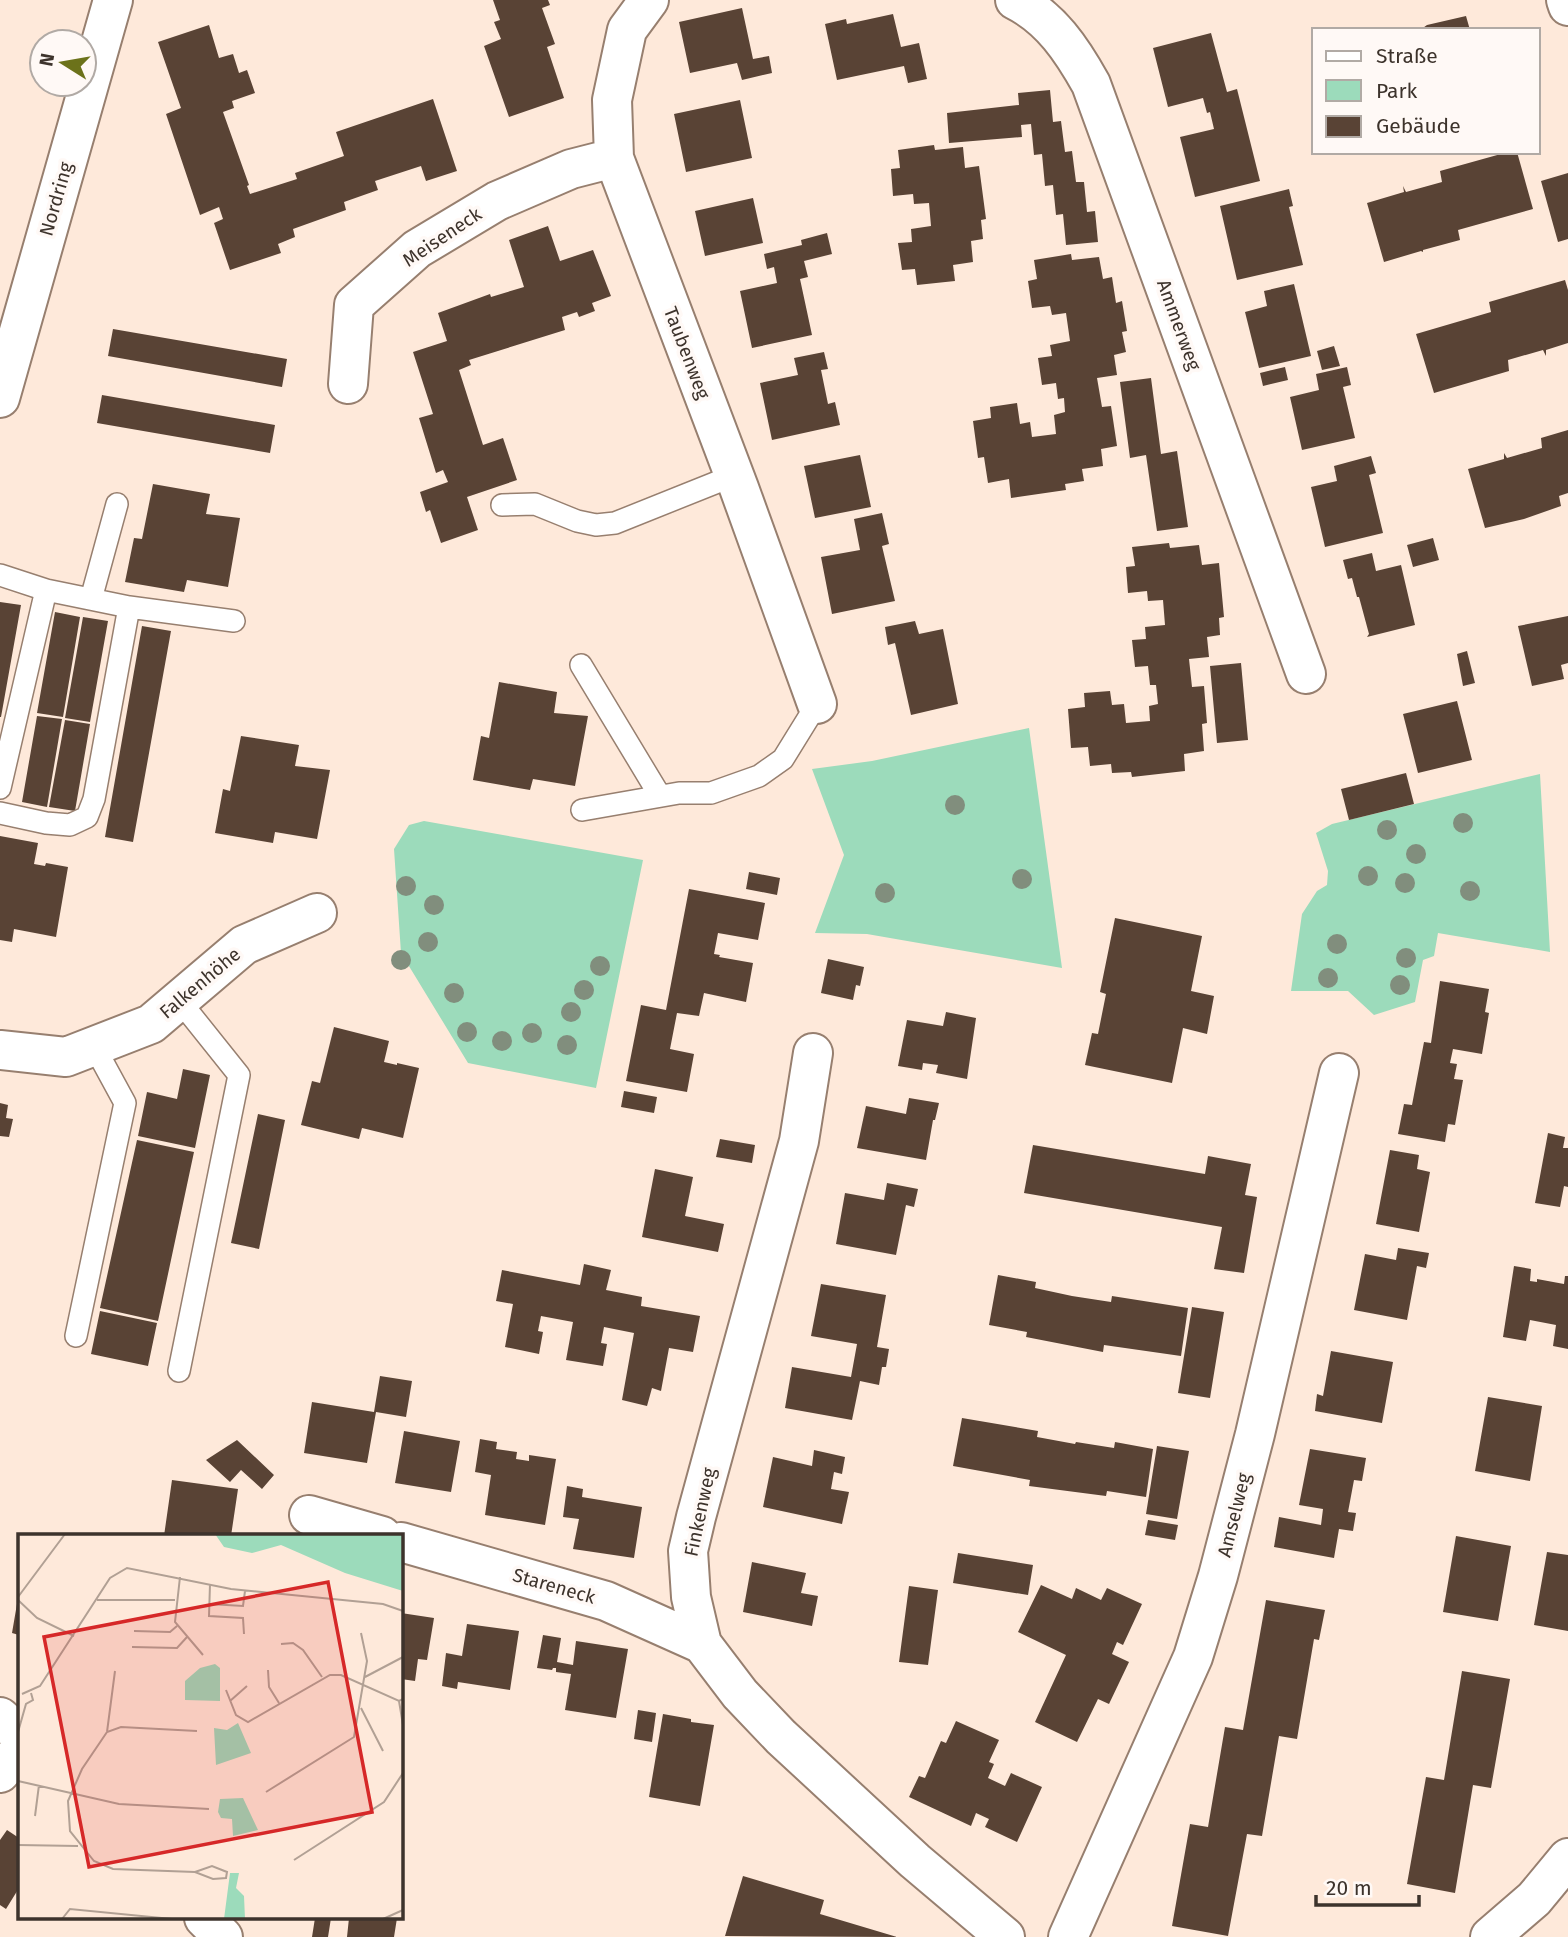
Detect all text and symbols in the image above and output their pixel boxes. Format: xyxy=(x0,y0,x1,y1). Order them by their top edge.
north arrow xyxy=(28,28,98,98)
legend xyxy=(1312,28,1540,154)
text: Straße xyxy=(1376,43,1438,69)
text: N xyxy=(34,51,59,68)
text: Park xyxy=(1376,78,1418,104)
text: Gebäude xyxy=(1376,113,1461,139)
street label: Nordring xyxy=(34,159,78,239)
street label: Meiseneck xyxy=(398,202,486,272)
street label: Ammerweg xyxy=(1152,276,1206,374)
street label: Taubenweg xyxy=(659,304,715,402)
street label: Falkenhöhe xyxy=(155,942,245,1024)
street label: Finkenweg xyxy=(679,1465,721,1558)
street label: Amselweg xyxy=(1212,1470,1256,1559)
inset map xyxy=(18,1534,402,1920)
street label: Stareneck xyxy=(510,1563,598,1609)
scale bar xyxy=(1316,1864,1419,1908)
text: 20 m xyxy=(1326,1875,1372,1901)

